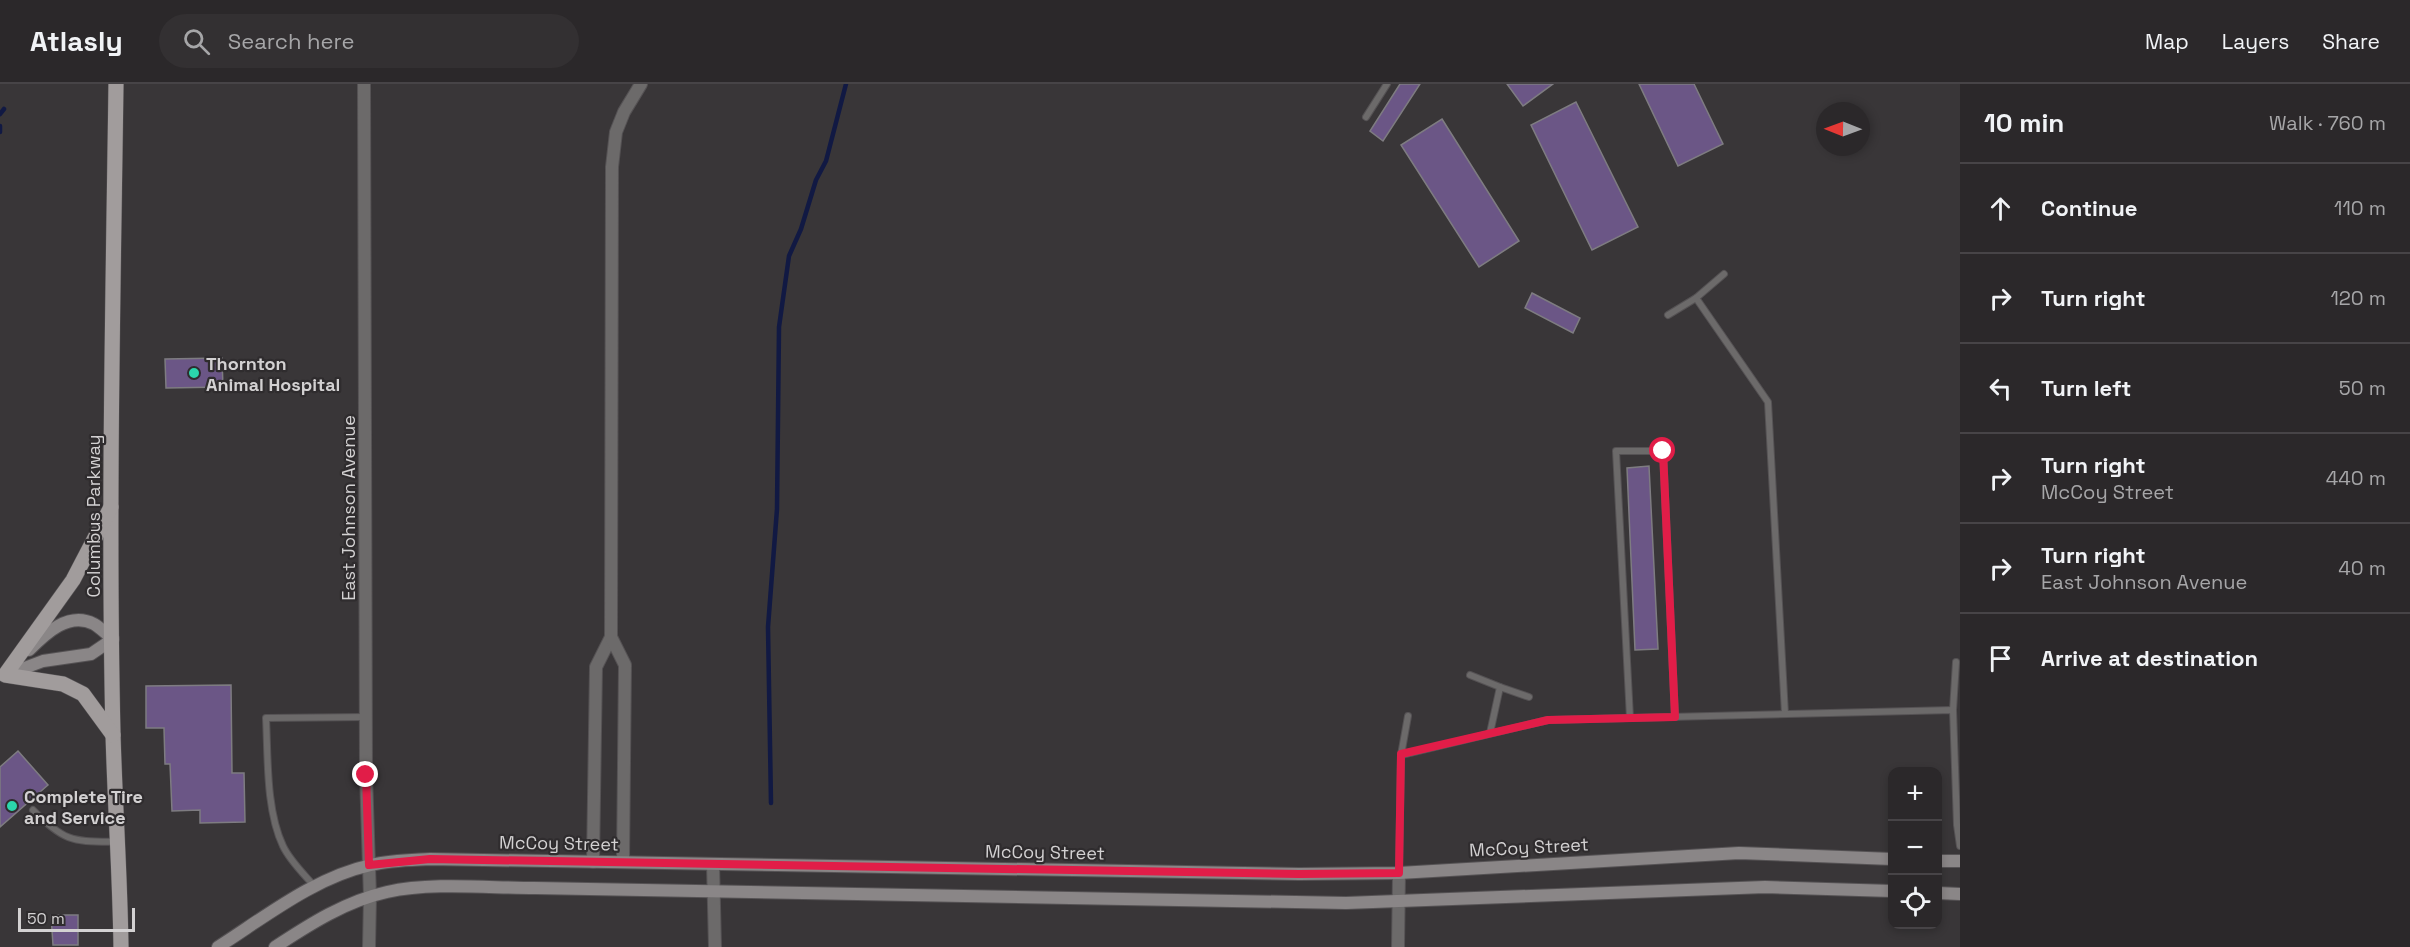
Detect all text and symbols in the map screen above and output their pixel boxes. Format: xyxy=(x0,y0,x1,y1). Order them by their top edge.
search box xyxy=(159,14,579,68)
text: Atlasly xyxy=(30,23,123,59)
icon: search xyxy=(180,25,213,58)
text: Search here xyxy=(228,27,354,55)
text: Map xyxy=(2145,28,2189,55)
text: Layers xyxy=(2222,28,2289,55)
text: Share xyxy=(2322,28,2380,55)
north arrow xyxy=(1816,102,1870,156)
text: 10 min xyxy=(1984,106,2064,140)
text: Walk · 760 m xyxy=(2269,110,2386,136)
icon: ahead xyxy=(1984,192,2017,225)
text: Continue xyxy=(2041,194,2137,222)
text: 110 m xyxy=(2334,195,2386,221)
icon: right xyxy=(1984,282,2017,315)
text: Turn right xyxy=(2041,284,2146,312)
text: 120 m xyxy=(2330,285,2386,311)
place label: Thornton Animal Hospital xyxy=(206,352,340,396)
marker: Thornton Animal Hospital xyxy=(187,366,201,380)
icon: left xyxy=(1984,372,2017,405)
text: Turn left xyxy=(2041,374,2131,402)
text: 50 m xyxy=(2339,375,2386,401)
street label: East Johnson Avenue xyxy=(337,415,360,601)
street label: Columbus Parkway xyxy=(82,434,105,598)
route start xyxy=(1649,437,1675,463)
text: Turn right xyxy=(2041,451,2146,479)
icon: right xyxy=(1984,462,2017,495)
text: 440 m xyxy=(2326,465,2386,491)
text: McCoy Street xyxy=(2041,479,2174,505)
text: Turn right xyxy=(2041,541,2146,569)
icon: right xyxy=(1984,552,2017,585)
text: 40 m xyxy=(2338,555,2386,581)
text: East Johnson Avenue xyxy=(2041,569,2247,595)
icon: arrive xyxy=(1984,642,2017,675)
text: Arrive at destination xyxy=(2041,644,2258,672)
route end xyxy=(352,761,378,787)
map controls xyxy=(1888,767,1942,929)
button: + xyxy=(1888,767,1942,821)
place label: Complete Tire and Service xyxy=(24,785,143,829)
marker: Complete Tire and Service xyxy=(5,799,19,813)
button: − xyxy=(1888,821,1942,875)
street label: McCoy Street xyxy=(499,830,619,856)
street label: McCoy Street xyxy=(1469,832,1589,862)
street label: McCoy Street xyxy=(985,839,1105,865)
button: locate xyxy=(1888,875,1942,929)
scale bar xyxy=(18,905,135,932)
text: 50 m xyxy=(27,908,65,929)

